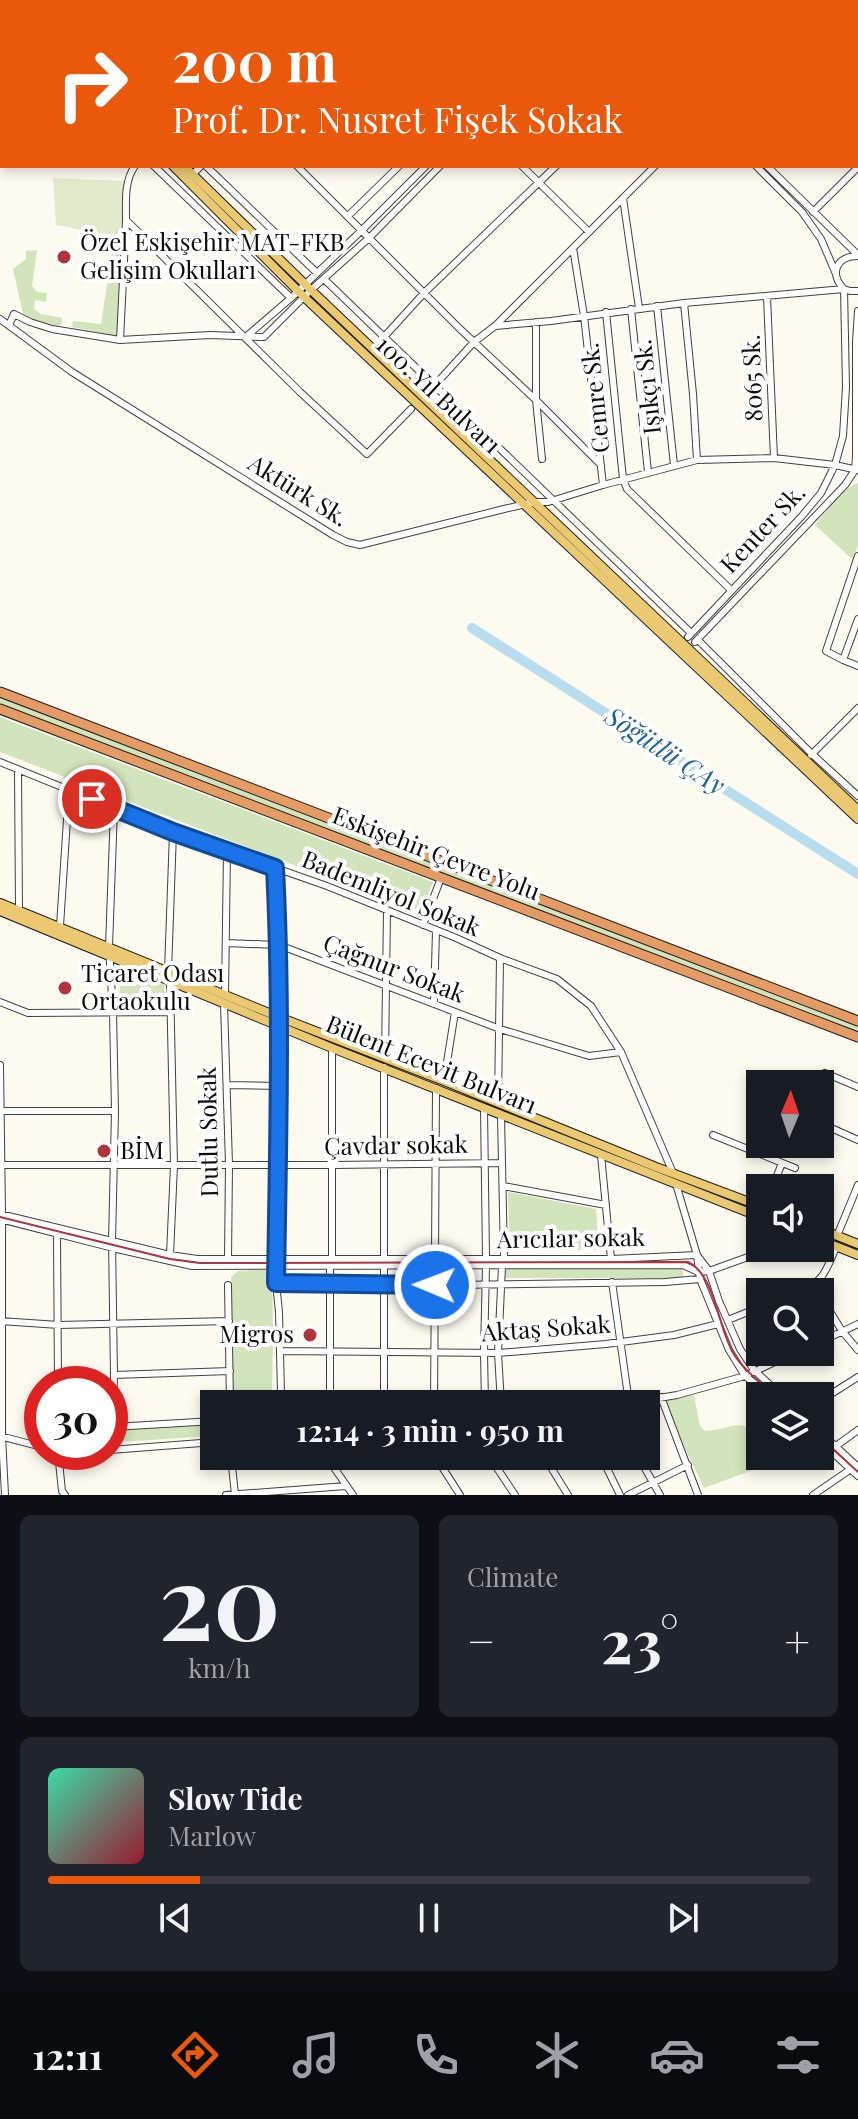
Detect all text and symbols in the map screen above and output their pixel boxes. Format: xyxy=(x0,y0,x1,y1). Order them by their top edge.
text: 200 m xyxy=(172,22,337,97)
icon: right xyxy=(40,32,144,136)
text: Prof. Dr. Nusret Fişek Sokak xyxy=(172,94,623,142)
place label: Özel Eskişehir MAT-FKB Gelişim Okulları xyxy=(80,225,345,285)
marker: Özel Eskişehir MAT-FKB Gelişim Okulları xyxy=(55,248,73,266)
street label: 100. Yıl Bulvarı xyxy=(370,328,509,460)
street label: 8065 Sk. xyxy=(733,334,769,422)
street label: Işıkçı Sk. xyxy=(625,338,667,436)
street label: Cemre Sk. xyxy=(572,342,616,455)
street label: Aktürk Sk. xyxy=(242,446,355,533)
street label: Kenter Sk. xyxy=(712,476,811,579)
water label: Söğütlü ÇAy xyxy=(598,697,733,802)
pin xyxy=(58,765,126,833)
icon: arrive xyxy=(70,777,114,821)
street label: Eskişehir Çevre Yolu xyxy=(328,798,545,906)
street label: Bademliyol Sokak xyxy=(298,842,486,943)
street label: Çağnur Sokak xyxy=(319,925,471,1009)
place label: Ticaret Odası Ortaokulu xyxy=(81,956,224,1016)
marker: Ticaret Odası Ortaokulu xyxy=(56,979,74,997)
street label: Bülent Ecevit Bulvarı xyxy=(322,1006,542,1120)
street label: Dutlu Sokak xyxy=(190,1066,224,1198)
north arrow xyxy=(746,1070,834,1158)
map controls xyxy=(746,1070,834,1470)
street label: Çavdar sokak xyxy=(324,1127,469,1161)
place label: BİM xyxy=(120,1133,164,1165)
marker: BİM xyxy=(95,1142,113,1160)
button: sound xyxy=(746,1174,834,1262)
street label: Arıcılar sokak xyxy=(496,1220,646,1254)
position arrow xyxy=(393,1243,477,1327)
button: search xyxy=(746,1278,834,1366)
street label: Aktaş Sokak xyxy=(479,1306,612,1348)
place label: Migros xyxy=(219,1317,294,1349)
marker: Migros xyxy=(301,1326,319,1344)
speed limit sign: 30 xyxy=(24,1366,128,1470)
button: layers xyxy=(746,1382,834,1470)
text: 12:14 · 3 min · 950 m xyxy=(296,1410,564,1450)
text: 20 xyxy=(159,1528,280,1667)
text: Climate xyxy=(467,1559,558,1594)
text: 23° xyxy=(601,1599,679,1679)
text: − xyxy=(467,1610,495,1669)
text: + xyxy=(784,1610,810,1669)
text: km/h xyxy=(188,1650,251,1685)
text: Slow Tide xyxy=(168,1778,303,1818)
text: Marlow xyxy=(168,1818,256,1853)
icon: previous xyxy=(153,1896,197,1940)
icon: pause xyxy=(407,1896,451,1940)
icon: next xyxy=(661,1896,705,1940)
icon: directions xyxy=(167,2027,223,2083)
icon: music xyxy=(288,2027,344,2083)
icon: phone xyxy=(408,2027,464,2083)
icon: climate xyxy=(529,2027,585,2083)
icon: car xyxy=(649,2027,705,2083)
icon: filters xyxy=(770,2027,826,2083)
text: 12:11 xyxy=(32,2031,103,2079)

